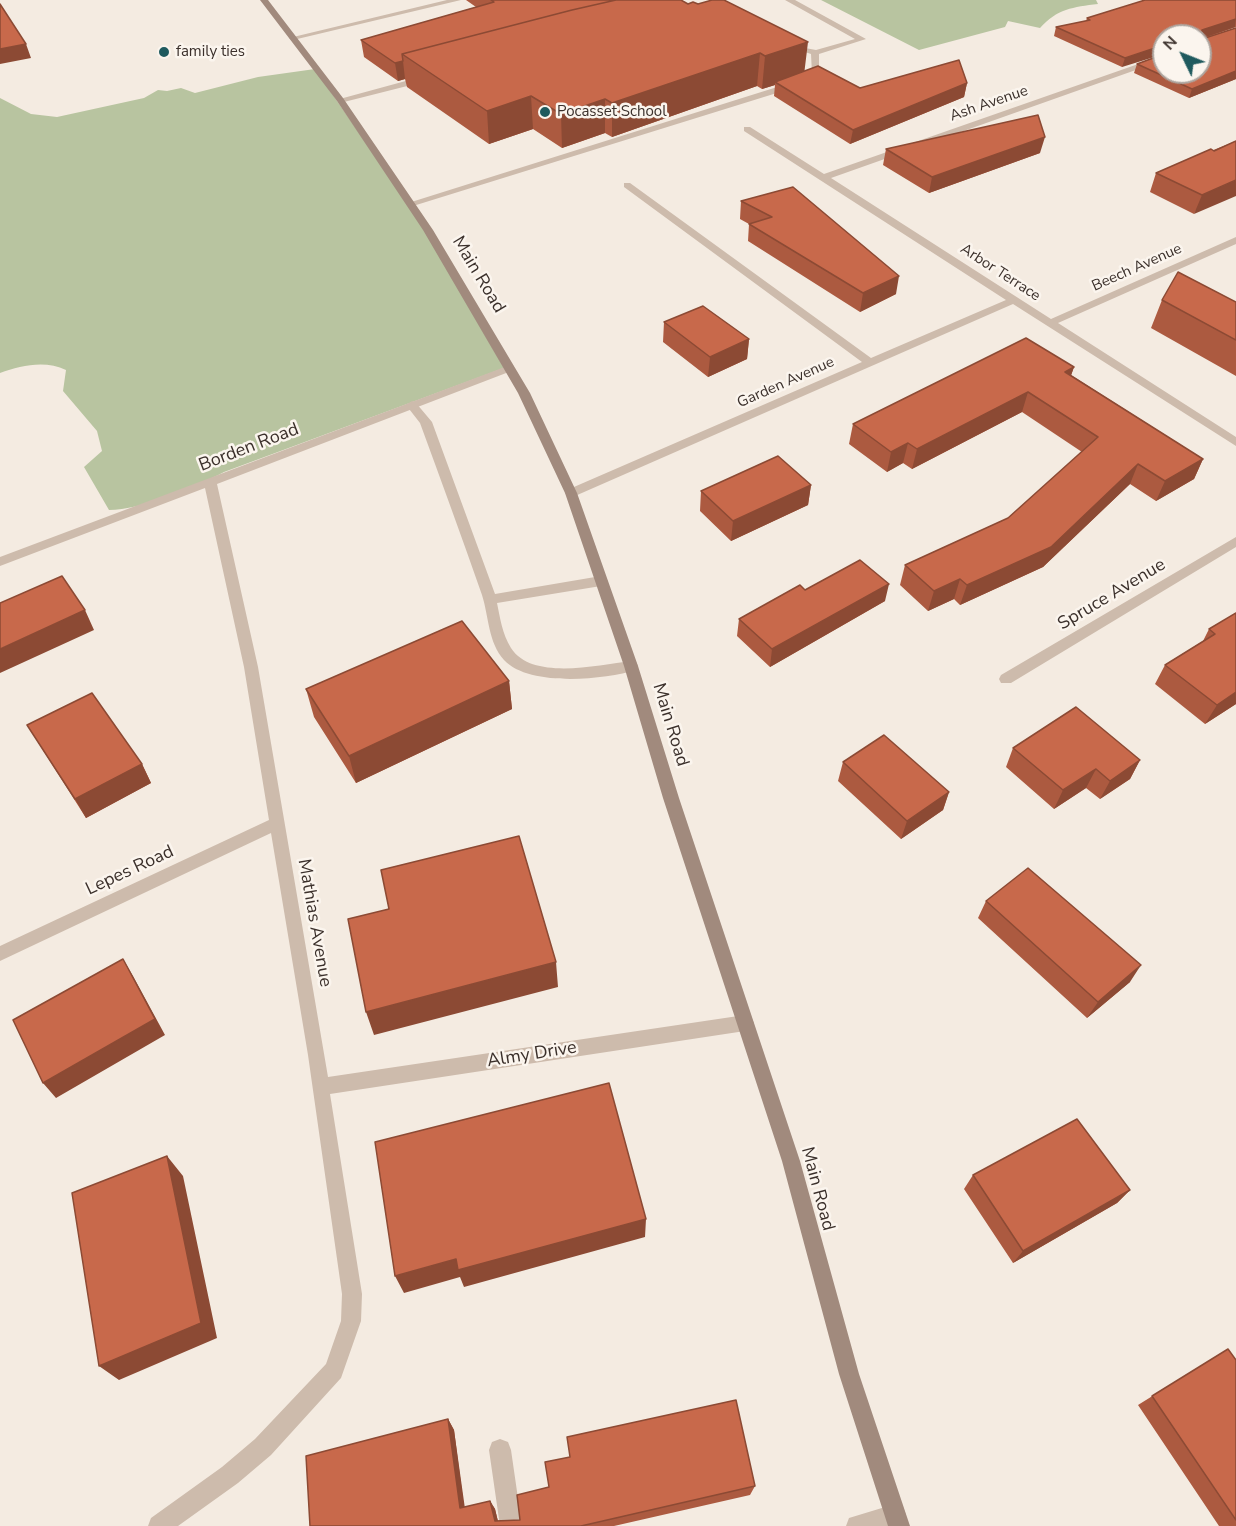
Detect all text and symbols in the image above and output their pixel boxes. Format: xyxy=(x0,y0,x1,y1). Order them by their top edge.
north arrow xyxy=(1152,24,1212,84)
text: N xyxy=(1158,31,1182,55)
place label: family ties xyxy=(176,43,245,61)
marker: family ties xyxy=(157,45,171,59)
street label: Ash Avenue xyxy=(948,82,1030,126)
place label: Pocasset School xyxy=(557,103,667,121)
marker: Pocasset School xyxy=(538,105,552,119)
street label: Main Road xyxy=(447,233,509,317)
street label: Arbor Terrace xyxy=(957,240,1043,306)
street label: Beech Avenue xyxy=(1089,240,1185,296)
street label: Garden Avenue xyxy=(735,354,837,412)
street label: Borden Road xyxy=(196,419,302,477)
street label: Spruce Avenue xyxy=(1054,554,1170,636)
street label: Main Road xyxy=(647,681,693,769)
street label: Lepes Road xyxy=(83,841,177,901)
street label: Mathias Avenue xyxy=(292,857,336,989)
street label: Almy Drive xyxy=(486,1037,578,1073)
street label: Main Road xyxy=(795,1145,839,1233)

